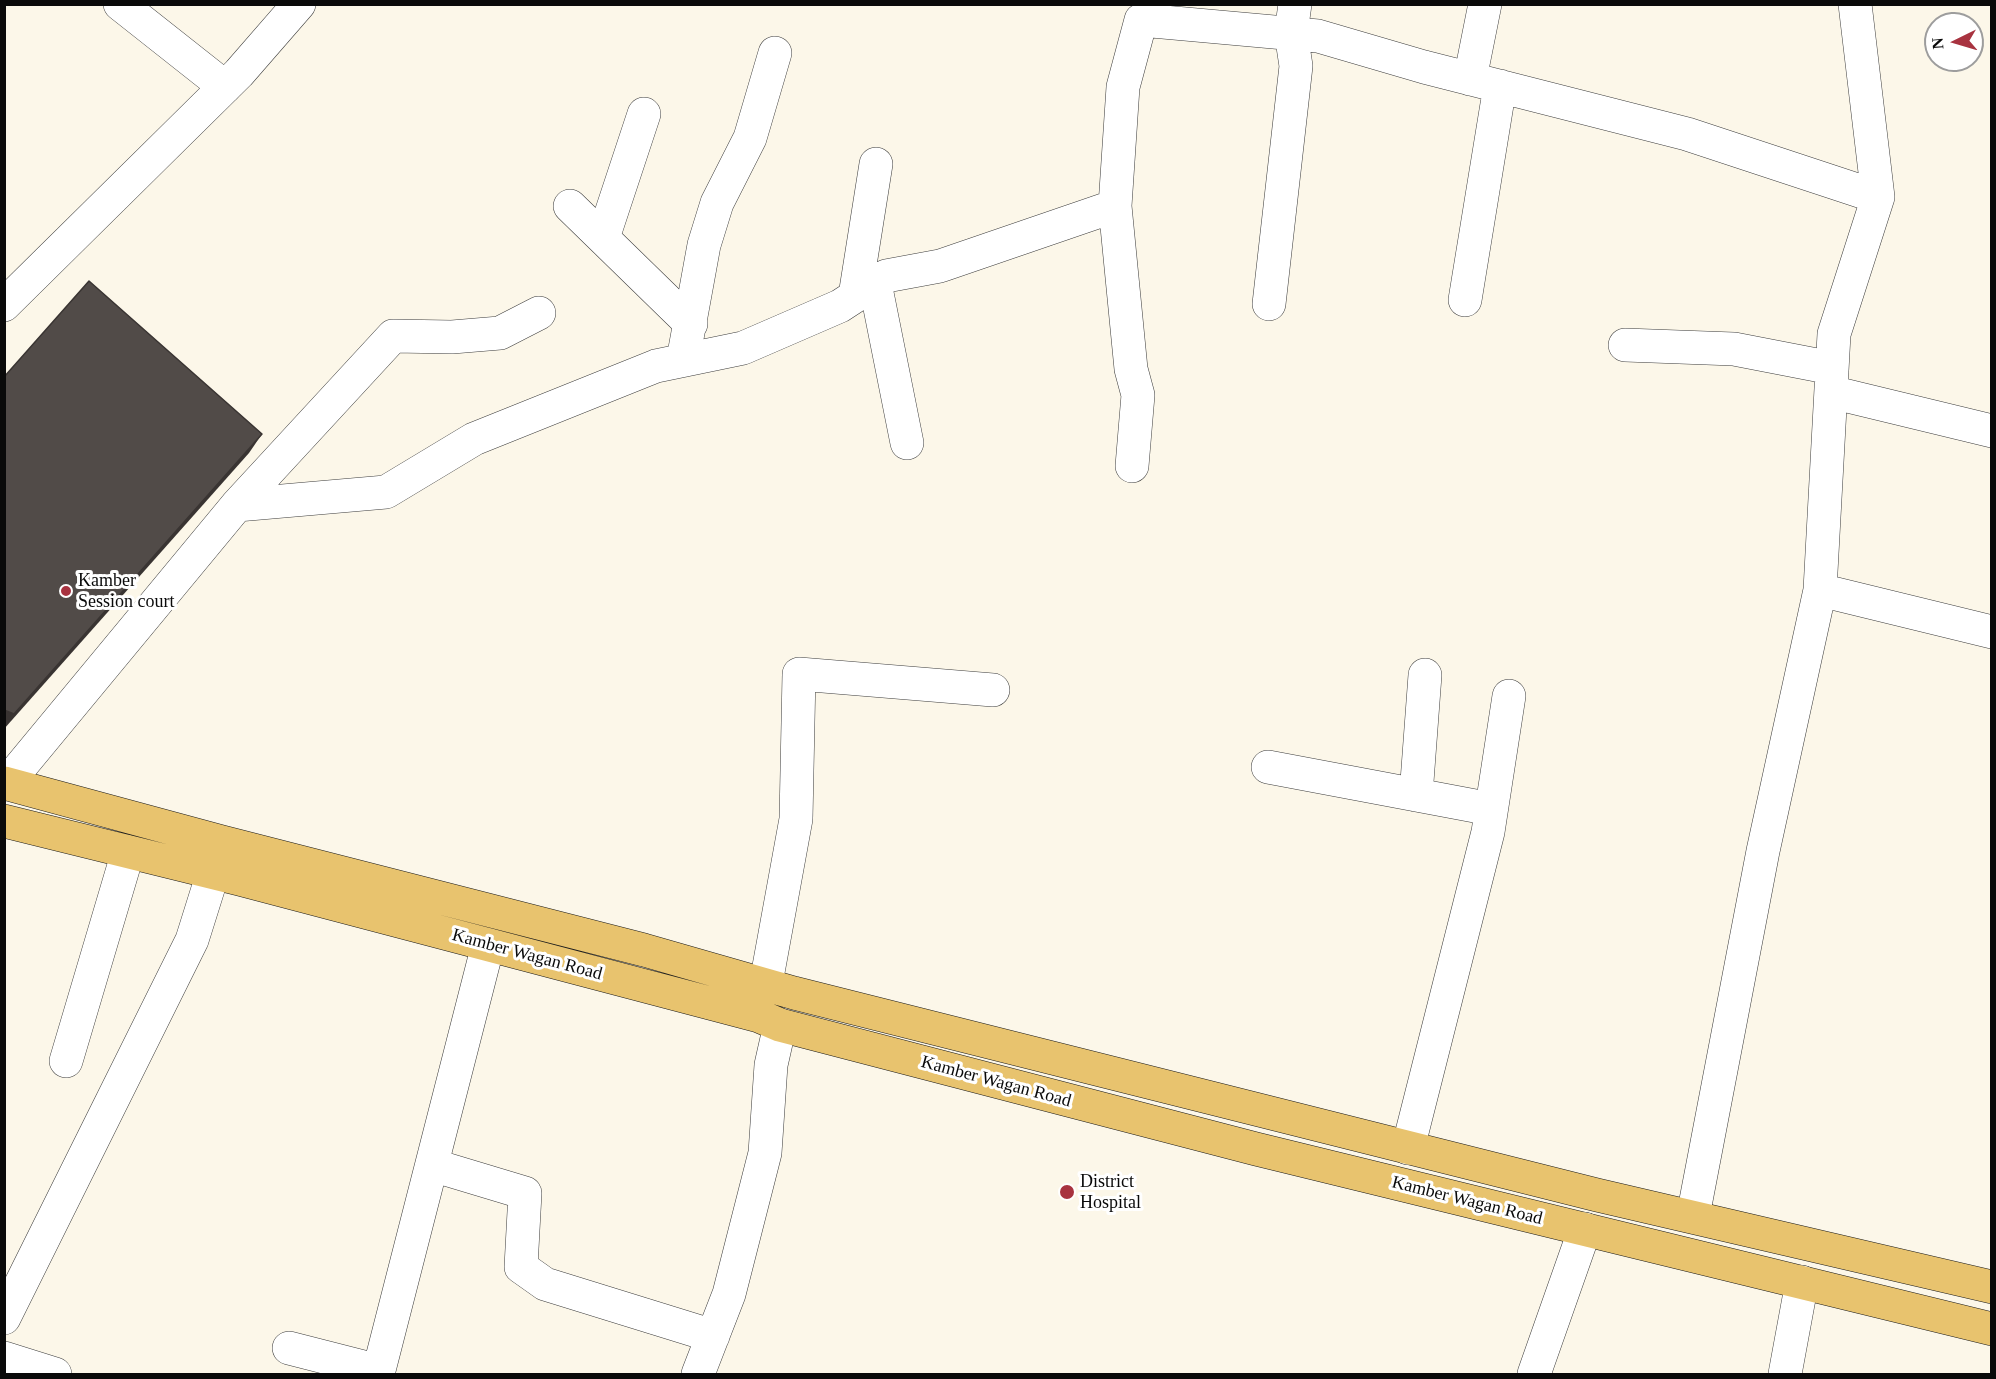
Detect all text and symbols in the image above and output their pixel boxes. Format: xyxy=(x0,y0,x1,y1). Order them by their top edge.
north arrow xyxy=(1924,12,1984,72)
text: N xyxy=(1929,37,1947,50)
place label: Kamber Session court xyxy=(78,570,174,612)
marker: Kamber Session court xyxy=(59,584,73,598)
street label: Kamber Wagan Road xyxy=(450,925,604,985)
street label: Kamber Wagan Road xyxy=(919,1052,1073,1112)
place label: District Hospital xyxy=(1080,1171,1141,1214)
street label: Kamber Wagan Road xyxy=(1389,1172,1545,1230)
marker: District Hospital xyxy=(1058,1183,1076,1201)

